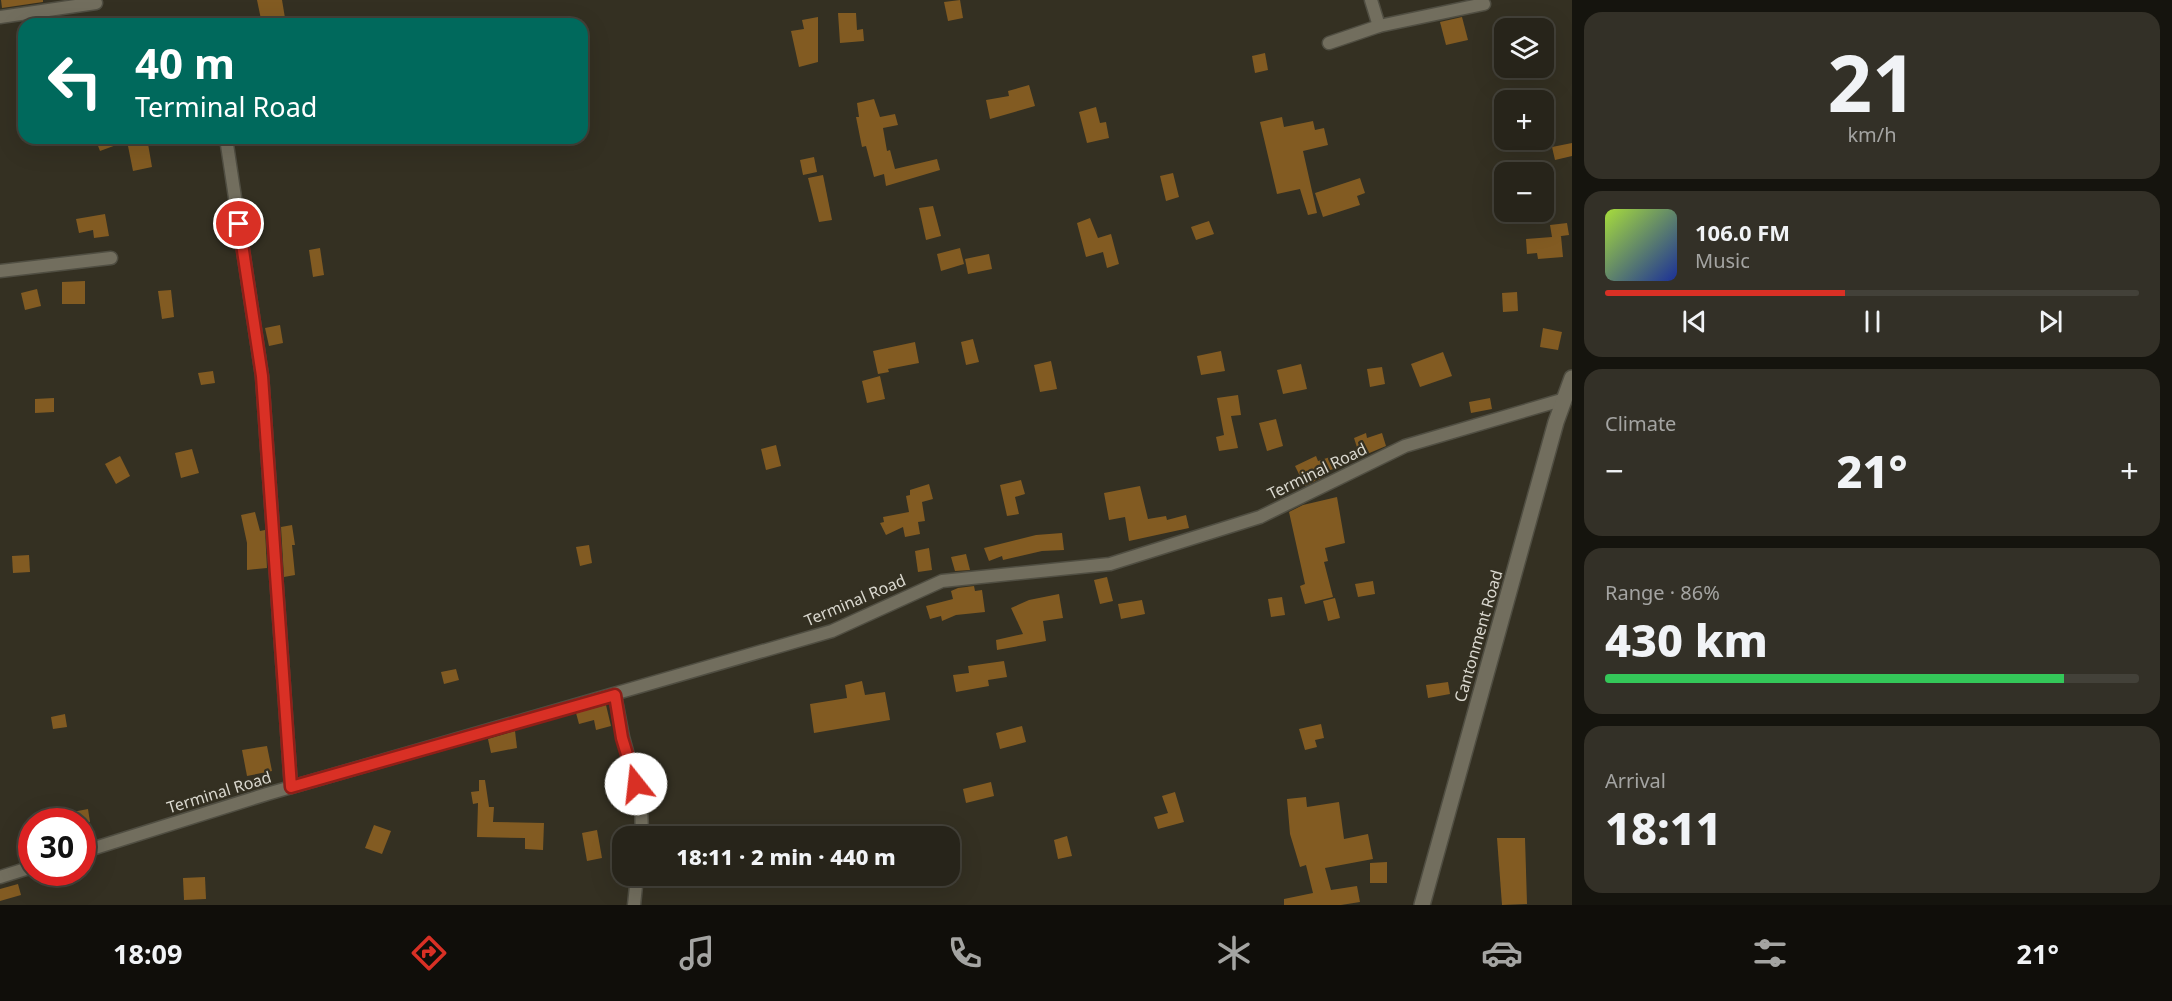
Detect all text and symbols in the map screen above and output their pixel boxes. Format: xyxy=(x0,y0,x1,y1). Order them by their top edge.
map controls xyxy=(1494,18,1554,222)
button: layers xyxy=(1494,18,1554,78)
text: 21 xyxy=(1827,29,1917,135)
text: 40 m xyxy=(135,34,235,91)
icon: left xyxy=(36,42,114,120)
text: Terminal Road xyxy=(135,88,317,125)
button: + xyxy=(1494,90,1554,150)
text: km/h xyxy=(1847,121,1897,148)
button: − xyxy=(1494,162,1554,222)
pin xyxy=(213,198,264,249)
icon: arrive xyxy=(222,207,255,240)
text: 106.0 FM xyxy=(1695,217,1790,247)
text: Music xyxy=(1695,247,1750,274)
icon: previous xyxy=(1678,305,1711,338)
icon: pause xyxy=(1856,305,1889,338)
icon: next xyxy=(2034,305,2067,338)
text: Climate xyxy=(1605,410,1676,437)
street label: Terminal Road xyxy=(1264,437,1370,505)
text: 21° xyxy=(1836,440,1908,501)
text: − xyxy=(1605,448,1624,493)
text: + xyxy=(2120,448,2139,493)
street label: Cantonment Road xyxy=(1449,567,1507,705)
street label: Terminal Road xyxy=(801,569,909,631)
text: Range · 86% xyxy=(1605,579,1720,606)
text: 430 km xyxy=(1605,609,1768,670)
position arrow xyxy=(604,752,668,816)
street label: Terminal Road xyxy=(164,766,274,818)
text: Arrival xyxy=(1605,767,1666,794)
text: 18:11 xyxy=(1605,797,1722,858)
speed limit sign: 30 xyxy=(18,808,96,886)
text: 18:11 · 2 min · 440 m xyxy=(676,841,896,871)
icon: directions xyxy=(408,932,450,974)
icon: music xyxy=(676,932,718,974)
icon: phone xyxy=(944,932,986,974)
icon: climate xyxy=(1213,932,1255,974)
icon: car xyxy=(1481,932,1523,974)
icon: filters xyxy=(1749,932,1791,974)
text: 18:09 xyxy=(113,935,182,972)
text: 21° xyxy=(2017,935,2059,972)

